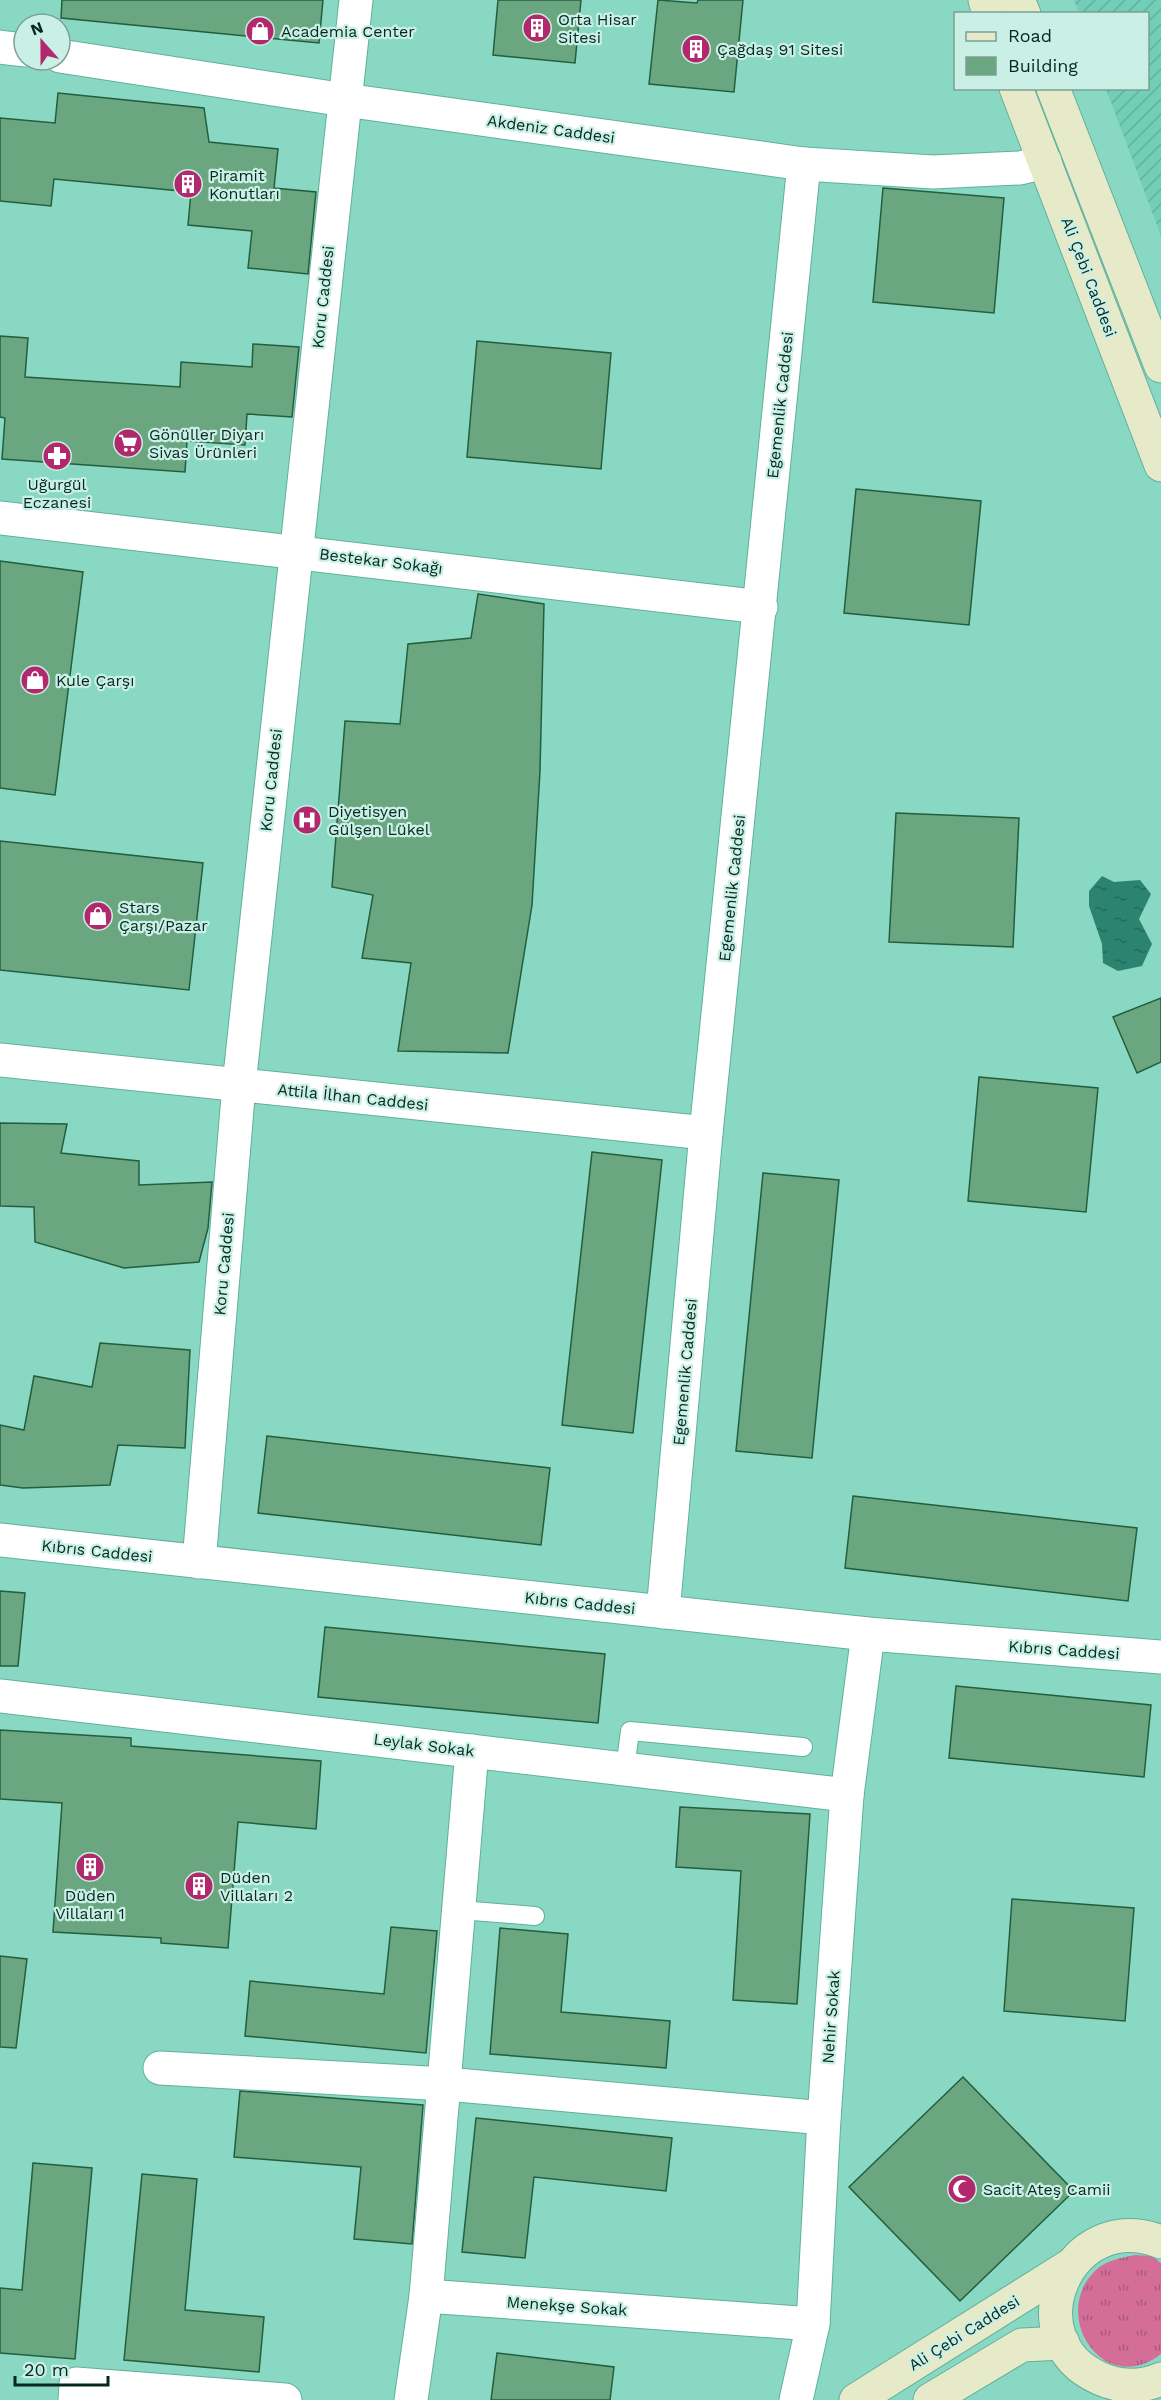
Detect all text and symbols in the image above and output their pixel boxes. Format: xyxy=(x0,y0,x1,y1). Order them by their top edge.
place label: Orta Hisar Sitesi xyxy=(558,10,637,47)
north arrow xyxy=(12,12,72,72)
building icon: Orta Hisar Sitesi xyxy=(521,12,553,44)
legend xyxy=(954,12,1149,90)
shop icon: Academia Center xyxy=(244,15,276,47)
text: N xyxy=(28,17,46,39)
place label: Academia Center xyxy=(281,22,415,41)
text: Road xyxy=(1008,25,1052,46)
building icon: Çağdaş 91 Sitesi xyxy=(680,33,712,65)
place label: Çağdaş 91 Sitesi xyxy=(717,40,843,59)
text: Building xyxy=(1008,55,1078,76)
street label: Akdeniz Caddesi xyxy=(486,111,616,147)
place label: Piramit Konutları xyxy=(209,166,280,203)
building icon: Piramit Konutları xyxy=(172,168,204,200)
street label: Ali Çebi Caddesi xyxy=(1057,214,1121,340)
street label: Koru Caddesi xyxy=(308,245,338,349)
street label: Egemenlik Caddesi xyxy=(763,331,797,479)
place label: Gönüller Diyarı Sivas Ürünleri xyxy=(149,425,264,462)
supermarket icon: Gönüller Diyarı Sivas Ürünleri xyxy=(112,427,144,459)
pharmacy icon: Uğurgül Eczanesi xyxy=(41,440,73,472)
place label: Uğurgül Eczanesi xyxy=(23,475,91,512)
street label: Bestekar Sokağı xyxy=(318,544,444,578)
shop icon: Kule Çarşı xyxy=(19,664,51,696)
place label: Kule Çarşı xyxy=(56,671,134,690)
street label: Koru Caddesi xyxy=(256,728,286,832)
place label: Diyetisyen Gülşen Lükel xyxy=(328,802,430,839)
hospital icon: Diyetisyen Gülşen Lükel xyxy=(291,804,323,836)
street label: Egemenlik Caddesi xyxy=(715,814,749,962)
place label: Stars Çarşı/Pazar xyxy=(119,898,208,935)
shop icon: Stars Çarşı/Pazar xyxy=(82,900,114,932)
street label: Attila İlhan Caddesi xyxy=(277,1080,429,1114)
street label: Koru Caddesi xyxy=(210,1212,238,1316)
street label: Egemenlik Caddesi xyxy=(669,1298,701,1446)
street label: Kıbrıs Caddesi xyxy=(41,1536,153,1566)
street label: Kıbrıs Caddesi xyxy=(524,1588,636,1618)
street label: Kıbrıs Caddesi xyxy=(1008,1637,1120,1663)
street label: Leylak Sokak xyxy=(372,1729,476,1761)
building icon: Düden Villaları 1 xyxy=(74,1851,106,1883)
place label: Düden Villaları 2 xyxy=(220,1868,293,1905)
building icon: Düden Villaları 2 xyxy=(183,1870,215,1902)
place label: Düden Villaları 1 xyxy=(55,1886,125,1923)
street label: Nehir Sokak xyxy=(818,1970,844,2064)
mosque icon: Sacit Ateş Camii xyxy=(946,2173,978,2205)
place label: Sacit Ateş Camii xyxy=(983,2180,1111,2199)
street label: Ali Çebi Caddesi xyxy=(905,2291,1023,2375)
street label: Menekşe Sokak xyxy=(506,2292,628,2320)
scale bar xyxy=(15,2349,108,2387)
text: 20 m xyxy=(24,2359,69,2380)

